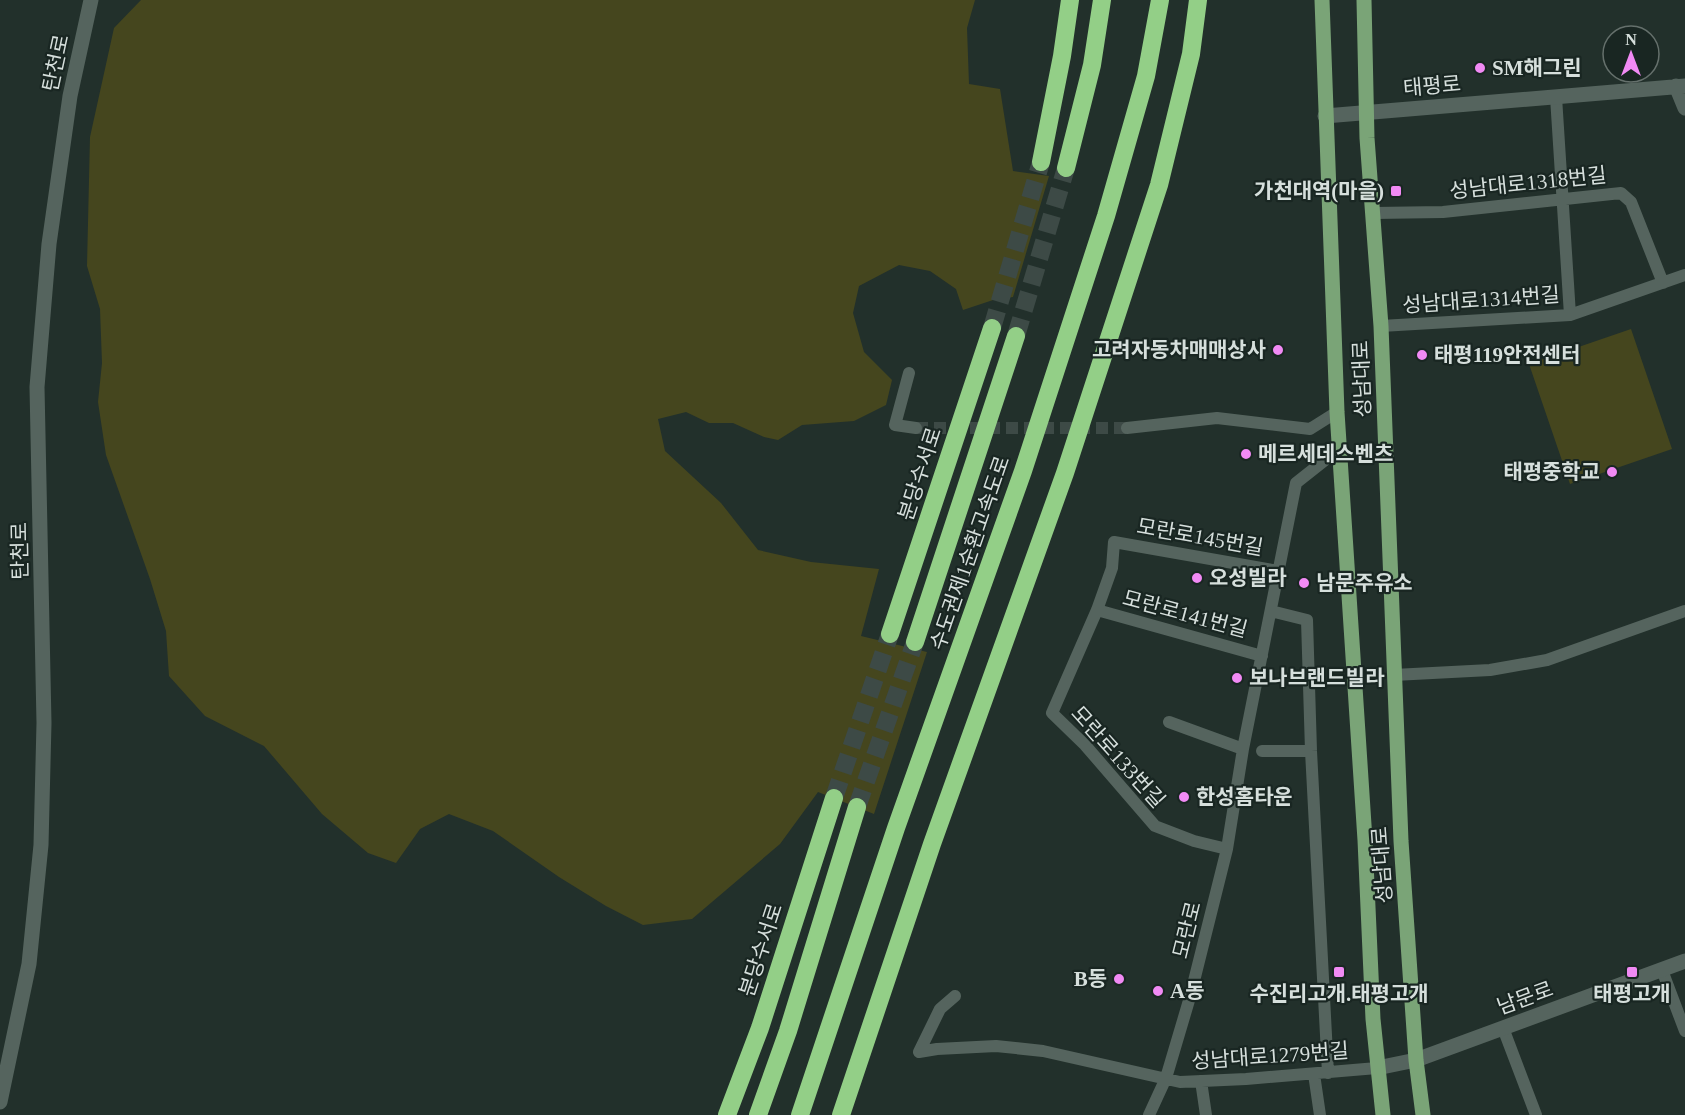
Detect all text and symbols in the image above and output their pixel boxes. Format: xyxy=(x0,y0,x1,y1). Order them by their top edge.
north arrow xyxy=(1601,24,1661,84)
text: N xyxy=(1625,31,1637,48)
street label: 탄천로 xyxy=(38,32,74,94)
place label: SM해그린 xyxy=(1492,56,1581,80)
marker: SM해그린 xyxy=(1473,61,1487,75)
street label: 태평로 xyxy=(1402,72,1462,100)
street label: 성남대로1318번길 xyxy=(1448,163,1608,203)
place label: 가천대역(마을) xyxy=(1254,179,1384,203)
marker: 가천대역(마을) xyxy=(1389,184,1403,198)
street label: 성남대로1314번길 xyxy=(1401,283,1561,317)
place label: 고려자동차매매상사 xyxy=(1092,338,1266,362)
street label: 성남대로 xyxy=(1349,340,1375,418)
marker: 고려자동차매매상사 xyxy=(1271,343,1285,357)
place label: 태평119안전센터 xyxy=(1434,343,1580,367)
marker: 태평119안전센터 xyxy=(1415,348,1429,362)
street label: 분당수서로 xyxy=(894,424,946,524)
place label: 메르세데스벤츠 xyxy=(1258,442,1393,466)
marker: 메르세데스벤츠 xyxy=(1239,447,1253,461)
street label: 수도권제1순환고속도로 xyxy=(925,453,1015,653)
place label: 태평중학교 xyxy=(1503,460,1600,484)
marker: 태평중학교 xyxy=(1605,465,1619,479)
street label: 모란로145번길 xyxy=(1135,514,1265,560)
street label: 탄천로 xyxy=(7,522,33,580)
place label: 오성빌라 xyxy=(1209,566,1287,590)
marker: 오성빌라 xyxy=(1190,571,1204,585)
place label: 남문주유소 xyxy=(1316,571,1413,595)
marker: 남문주유소 xyxy=(1297,576,1311,590)
street label: 모란로141번길 xyxy=(1120,586,1250,642)
place label: 보나브랜드빌라 xyxy=(1249,666,1385,690)
marker: 보나브랜드빌라 xyxy=(1230,671,1244,685)
street label: 모란로133번길 xyxy=(1066,701,1170,813)
place label: 한성홈타운 xyxy=(1196,785,1293,809)
marker: 한성홈타운 xyxy=(1177,790,1191,804)
street label: 성남대로 xyxy=(1367,826,1397,904)
street label: 모란로 xyxy=(1168,899,1206,961)
street label: 분당수서로 xyxy=(735,900,787,1000)
marker: 수진리고개.태평고개 xyxy=(1332,965,1346,979)
marker: 태평고개 xyxy=(1625,965,1639,979)
place label: B동 xyxy=(1074,967,1107,991)
marker: B동 xyxy=(1112,972,1126,986)
street label: 남문로 xyxy=(1494,977,1556,1019)
place label: A동 xyxy=(1170,979,1205,1003)
place label: 수진리고개.태평고개 xyxy=(1249,982,1429,1006)
place label: 태평고개 xyxy=(1593,982,1671,1006)
marker: A동 xyxy=(1151,984,1165,998)
street label: 성남대로1279번길 xyxy=(1190,1039,1350,1073)

